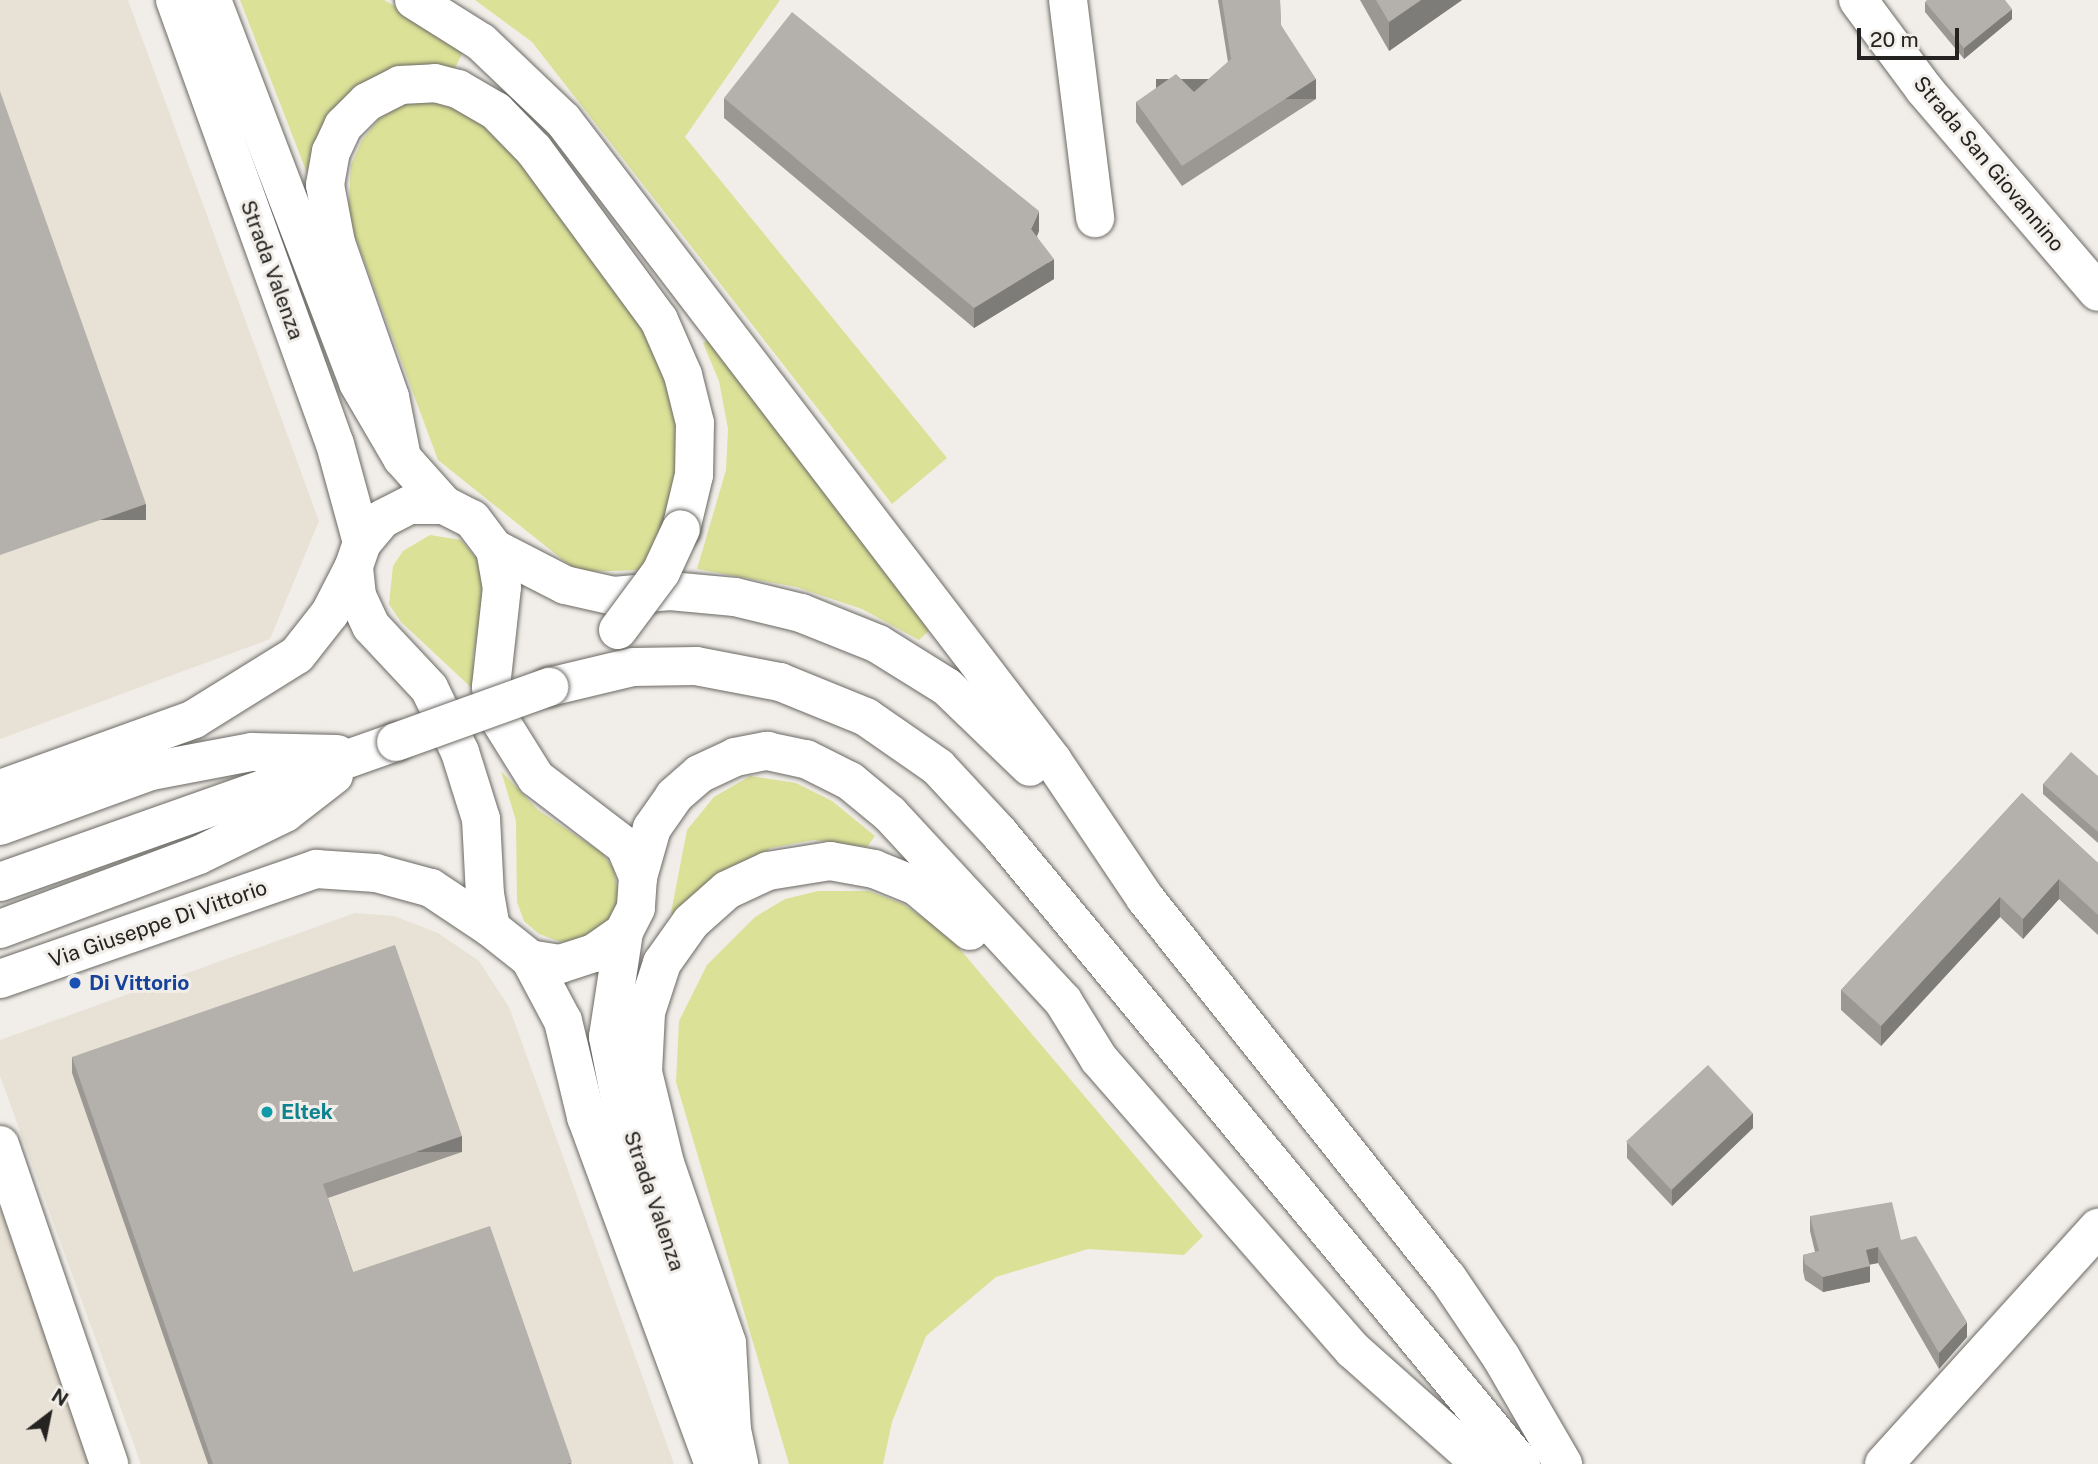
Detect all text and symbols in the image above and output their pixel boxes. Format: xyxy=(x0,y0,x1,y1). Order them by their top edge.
scale bar xyxy=(1860,14,1962,58)
text: 20 m xyxy=(1870,27,1919,52)
street label: Strada San Giovannino xyxy=(1908,71,2070,257)
street label: Strada Valenza xyxy=(235,197,309,343)
street label: Via Giuseppe Di Vittorio xyxy=(45,875,271,973)
place label: Di Vittorio xyxy=(89,970,190,996)
marker: Di Vittorio xyxy=(67,975,83,991)
place label: Eltek xyxy=(281,1099,333,1125)
marker: Eltek xyxy=(259,1104,275,1120)
street label: Strada Valenza xyxy=(618,1127,690,1275)
north arrow xyxy=(14,1380,84,1450)
text: N xyxy=(48,1384,72,1410)

